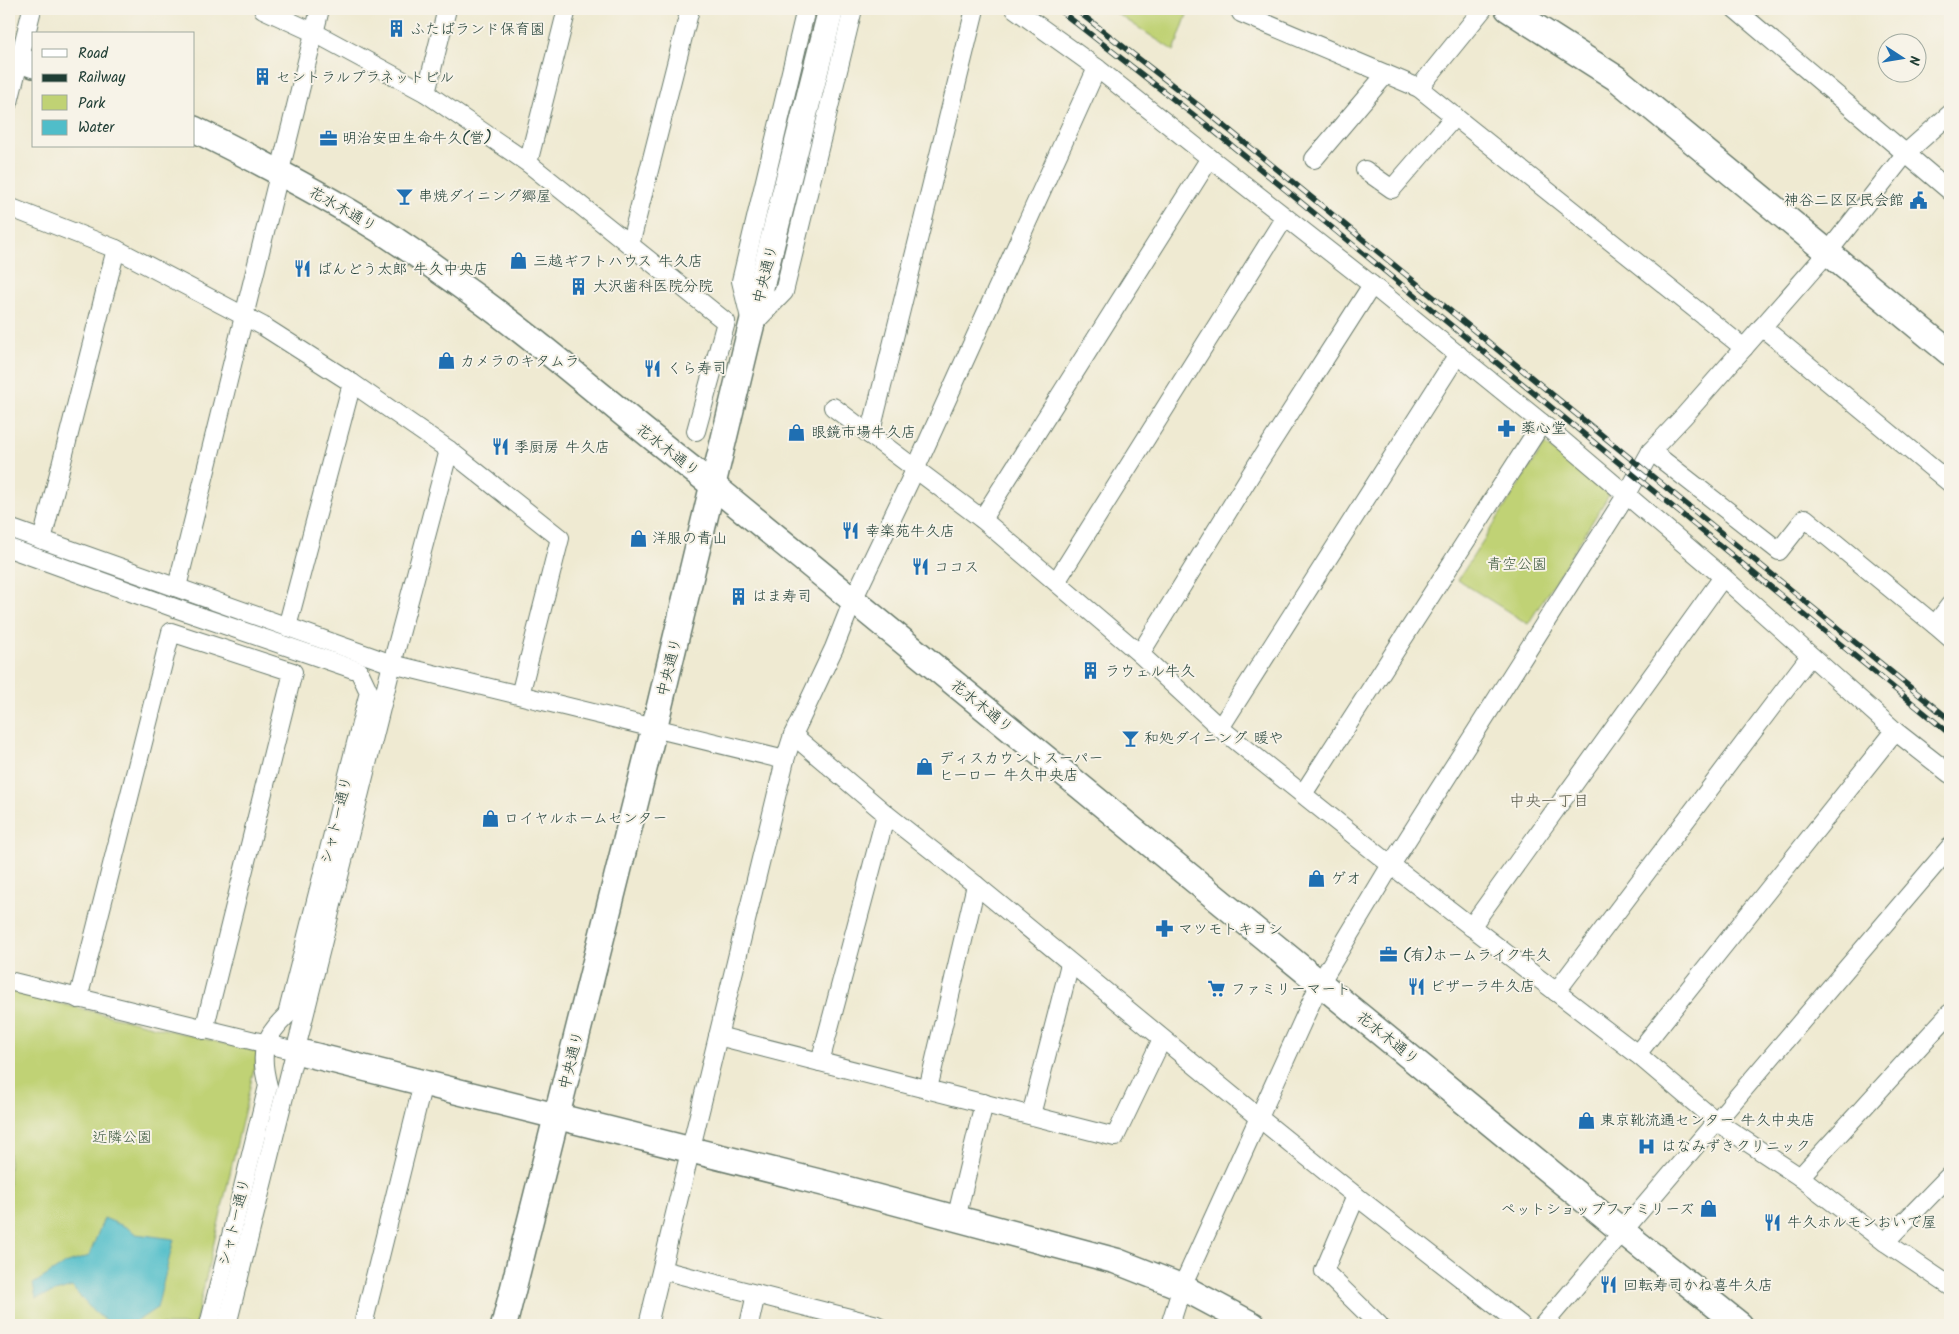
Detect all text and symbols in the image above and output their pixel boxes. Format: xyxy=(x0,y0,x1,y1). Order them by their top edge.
place label: ふたばランド保育園 xyxy=(410,18,545,42)
building icon: ふたばランド保育園 xyxy=(386,19,406,39)
legend xyxy=(32,32,195,148)
north arrow xyxy=(1876,32,1926,82)
text: Road xyxy=(78,42,109,66)
text: N xyxy=(1902,54,1925,67)
text: Railway xyxy=(78,66,126,90)
place label: セントラルプラネットビル xyxy=(276,66,454,90)
building icon: セントラルプラネットビル xyxy=(252,67,272,87)
text: Park xyxy=(78,92,106,116)
text: Water xyxy=(78,116,115,140)
place label: 明治安田生命牛久(営) xyxy=(342,127,492,151)
office icon: 明治安田生命牛久(営) xyxy=(318,128,338,148)
street label: 花水木通り xyxy=(304,181,381,239)
place label: 串焼ダイニング郷屋 xyxy=(418,185,552,209)
bar icon: 串焼ダイニング郷屋 xyxy=(394,186,414,206)
place label: 神谷二区区民会館 xyxy=(1784,189,1904,213)
public building icon: 神谷二区区民会館 xyxy=(1908,190,1928,210)
street label: 中央通り xyxy=(747,242,785,306)
place label: 三越ギフトハウス 牛久店 xyxy=(533,250,703,274)
shop icon: 三越ギフトハウス 牛久店 xyxy=(509,251,529,271)
place label: ばんどう太郎 牛久中央店 xyxy=(317,258,488,282)
restaurant icon: ばんどう太郎 牛久中央店 xyxy=(293,259,313,279)
place label: 大沢歯科医院分院 xyxy=(593,275,713,299)
building icon: 大沢歯科医院分院 xyxy=(569,276,589,296)
place label: カメラのキタムラ xyxy=(460,350,580,374)
shop icon: カメラのキタムラ xyxy=(436,351,456,371)
place label: くら寿司 xyxy=(667,357,727,381)
restaurant icon: くら寿司 xyxy=(643,358,663,378)
place label: 薬心堂 xyxy=(1521,417,1566,441)
street label: 花水木通り xyxy=(630,418,704,483)
pharmacy icon: 薬心堂 xyxy=(1497,418,1517,438)
place label: 眼鏡市場牛久店 xyxy=(811,421,916,445)
shop icon: 眼鏡市場牛久店 xyxy=(787,422,807,442)
place label: 季厨房 牛久店 xyxy=(514,436,610,460)
restaurant icon: 季厨房 牛久店 xyxy=(490,437,510,457)
place label: 幸楽苑牛久店 xyxy=(865,520,955,544)
restaurant icon: 幸楽苑牛久店 xyxy=(841,521,861,541)
place label: 洋服の青山 xyxy=(652,527,727,551)
shop icon: 洋服の青山 xyxy=(628,528,648,548)
park label: 青空公園 xyxy=(1487,553,1547,577)
place label: ココス xyxy=(934,556,979,580)
restaurant icon: ココス xyxy=(910,557,930,577)
place label: はま寿司 xyxy=(752,585,812,609)
building icon: はま寿司 xyxy=(728,586,748,606)
street label: 中央通り xyxy=(651,635,689,699)
place label: ラウェル牛久 xyxy=(1105,660,1195,684)
building icon: ラウェル牛久 xyxy=(1081,661,1101,681)
street label: 花水木通り xyxy=(945,674,1018,740)
place label: 和処ダイニング 暖や xyxy=(1144,727,1284,751)
bar icon: 和処ダイニング 暖や xyxy=(1120,728,1140,748)
place label: ディスカウントスーパー ヒーロー 牛久中央店 xyxy=(939,747,1103,788)
shop icon: ディスカウントスーパー ヒーロー 牛久中央店 xyxy=(915,757,935,777)
street label: シャトー通り xyxy=(314,774,360,867)
district label: 中央一丁目 xyxy=(1509,789,1589,814)
place label: ロイヤルホームセンター xyxy=(504,807,668,831)
shop icon: ロイヤルホームセンター xyxy=(480,808,500,828)
place label: ゲオ xyxy=(1331,867,1361,891)
shop icon: ゲオ xyxy=(1307,868,1327,888)
place label: マツモトキヨシ xyxy=(1178,918,1283,942)
pharmacy icon: マツモトキヨシ xyxy=(1154,919,1174,939)
place label: (有)ホームライク牛久 xyxy=(1403,944,1551,968)
office icon: (有)ホームライク牛久 xyxy=(1379,945,1399,965)
place label: ピザーラ牛久店 xyxy=(1430,975,1535,999)
restaurant icon: ピザーラ牛久店 xyxy=(1406,976,1426,996)
place label: ファミリーマート xyxy=(1231,978,1351,1002)
supermarket icon: ファミリーマート xyxy=(1207,979,1227,999)
street label: 花水木通り xyxy=(1351,1006,1424,1072)
street label: 中央通り xyxy=(553,1028,591,1092)
place label: 東京靴流通センター 牛久中央店 xyxy=(1600,1109,1815,1133)
shop icon: 東京靴流通センター 牛久中央店 xyxy=(1576,1110,1596,1130)
park label: 近隣公園 xyxy=(92,1126,152,1150)
place label: はなみずきクリニック xyxy=(1661,1135,1810,1159)
hospital icon: はなみずきクリニック xyxy=(1637,1136,1657,1156)
street label: シャトー通り xyxy=(212,1176,258,1269)
place label: ペットショップファミリーズ xyxy=(1501,1198,1694,1222)
shop icon: ペットショップファミリーズ xyxy=(1698,1199,1718,1219)
place label: 牛久ホルモンおいで屋 xyxy=(1787,1211,1937,1235)
restaurant icon: 牛久ホルモンおいで屋 xyxy=(1763,1212,1783,1232)
place label: 回転寿司かね喜牛久店 xyxy=(1623,1274,1773,1298)
restaurant icon: 回転寿司かね喜牛久店 xyxy=(1599,1275,1619,1295)

